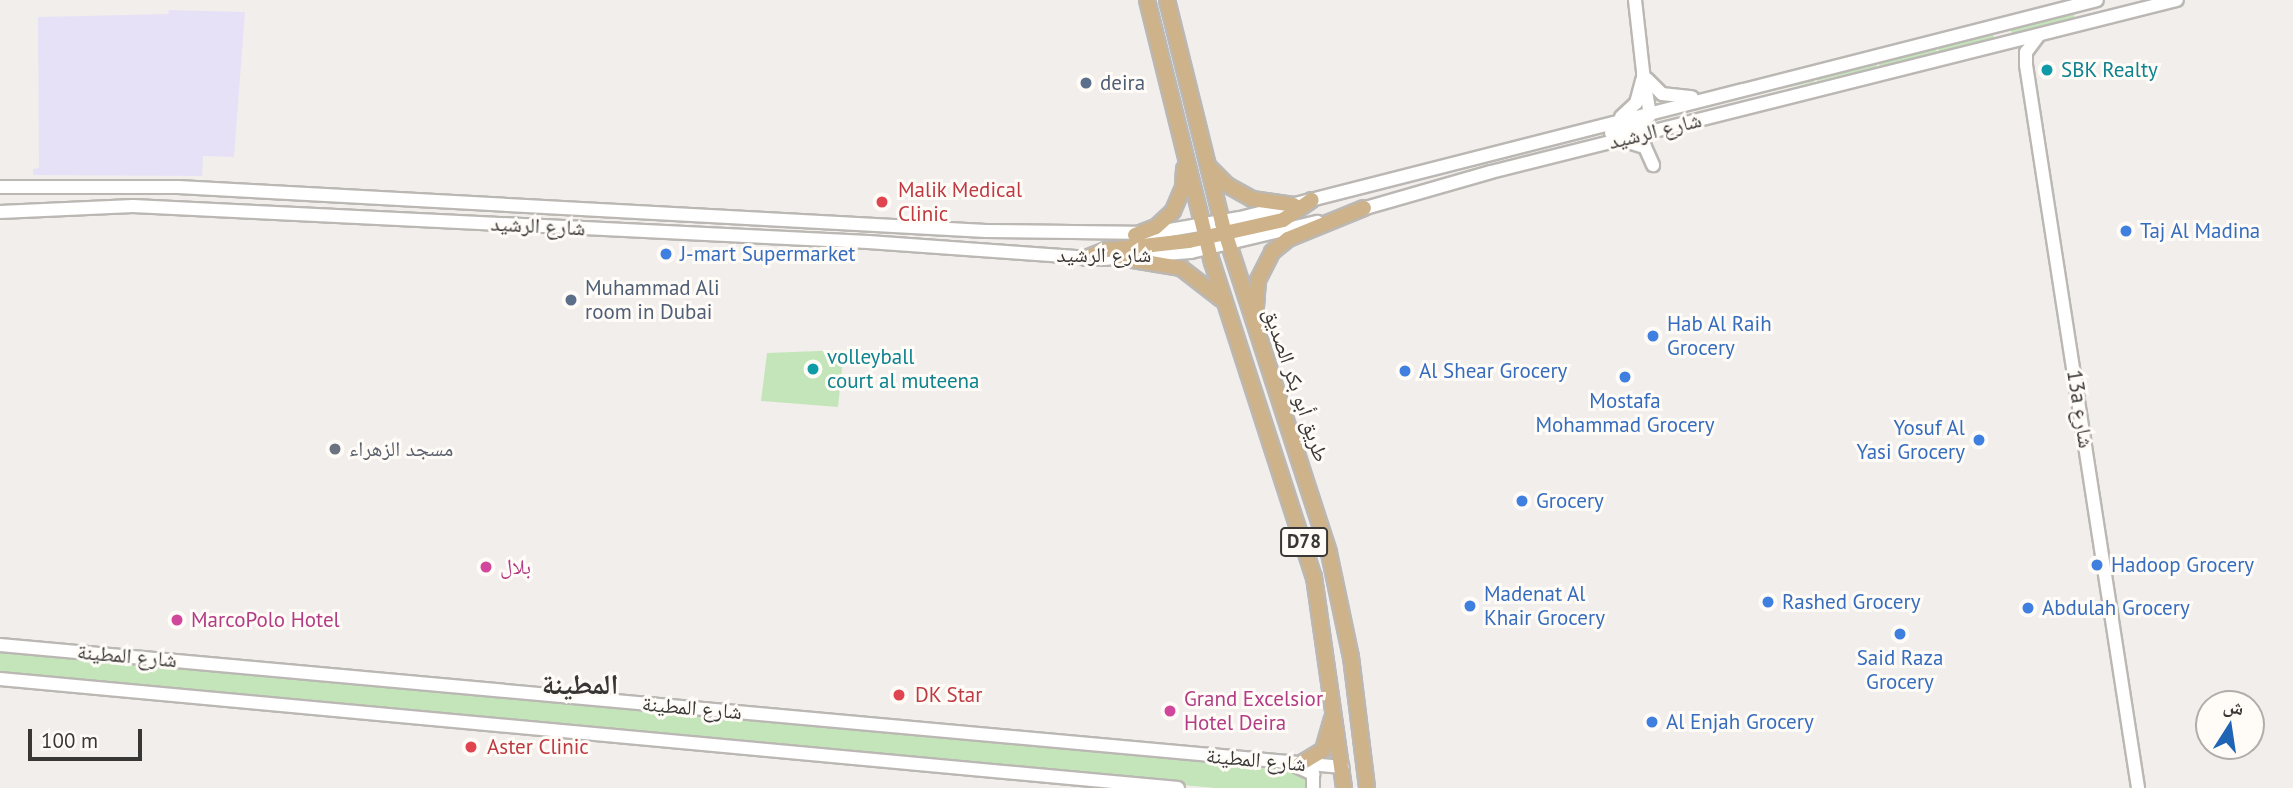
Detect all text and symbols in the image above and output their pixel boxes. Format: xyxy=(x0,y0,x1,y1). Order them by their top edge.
place label: SBK Realty xyxy=(2061,57,2158,83)
marker: SBK Realty xyxy=(2039,62,2055,78)
place label: deira xyxy=(1100,70,1145,96)
marker: deira xyxy=(1078,75,1094,91)
street label: شارع الرشيد xyxy=(1606,107,1704,155)
place label: Malik Medical Clinic xyxy=(898,177,1023,227)
marker: Malik Medical Clinic xyxy=(872,192,892,212)
street label: شارع الرشيد xyxy=(490,211,586,241)
place label: Taj Al Madina xyxy=(2140,218,2261,244)
marker: Taj Al Madina xyxy=(2118,223,2134,239)
place label: J-mart Supermarket xyxy=(680,241,855,267)
street label: شارع الرشيد xyxy=(1057,242,1151,268)
marker: J-mart Supermarket xyxy=(658,246,674,262)
place label: Muhammad Ali room in Dubai xyxy=(585,275,720,325)
marker: Muhammad Ali room in Dubai xyxy=(563,292,579,308)
street label: طريق أبو بكر الصديق xyxy=(1258,305,1334,465)
place label: Hab Al Raih Grocery xyxy=(1667,311,1772,361)
marker: Hab Al Raih Grocery xyxy=(1645,328,1661,344)
place label: volleyball court al muteena xyxy=(827,344,979,394)
place label: Al Shear Grocery xyxy=(1419,358,1567,384)
marker: volleyball court al muteena xyxy=(805,361,821,377)
marker: Al Shear Grocery xyxy=(1397,363,1413,379)
street label: 13a شارع xyxy=(2061,368,2099,450)
marker: Mostafa Mohammad Grocery xyxy=(1617,369,1633,385)
place label: Mostafa Mohammad Grocery xyxy=(1535,388,1715,438)
place label: Yosuf Al Yasi Grocery xyxy=(1856,415,1965,465)
marker: Yosuf Al Yasi Grocery xyxy=(1971,432,1987,448)
place label: مسجد الزهراء xyxy=(349,436,453,462)
marker: مسجد الزهراء xyxy=(327,441,343,457)
place label: Grocery xyxy=(1536,488,1604,514)
marker: Grocery xyxy=(1514,493,1530,509)
road number: D78 xyxy=(1280,526,1328,558)
place label: Hadoop Grocery xyxy=(2111,552,2254,578)
place label: بلال xyxy=(500,554,531,580)
marker: Hadoop Grocery xyxy=(2089,557,2105,573)
marker: بلال xyxy=(478,559,494,575)
place label: Madenat Al Khair Grocery xyxy=(1484,581,1605,631)
place label: Rashed Grocery xyxy=(1782,589,1920,615)
marker: Rashed Grocery xyxy=(1760,594,1776,610)
place label: Abdulah Grocery xyxy=(2042,595,2190,621)
marker: Madenat Al Khair Grocery xyxy=(1462,598,1478,614)
marker: Abdulah Grocery xyxy=(2020,600,2036,616)
place label: MarcoPolo Hotel xyxy=(191,607,340,633)
marker: MarcoPolo Hotel xyxy=(169,612,185,628)
marker: Said Raza Grocery xyxy=(1892,626,1908,642)
street label: شارع المطينة xyxy=(76,639,178,673)
place label: Said Raza Grocery xyxy=(1857,645,1943,695)
district label: المطينة xyxy=(542,667,618,701)
place label: DK Star xyxy=(915,682,983,708)
marker: DK Star xyxy=(889,685,909,705)
place label: Grand Excelsior Hotel Deira xyxy=(1184,686,1323,736)
north arrow xyxy=(2195,690,2265,760)
street label: شارع المطينة xyxy=(641,691,743,725)
text: ش xyxy=(2222,693,2246,720)
marker: Grand Excelsior Hotel Deira xyxy=(1162,703,1178,719)
place label: Al Enjah Grocery xyxy=(1666,709,1814,735)
scale bar xyxy=(32,714,145,758)
marker: Al Enjah Grocery xyxy=(1644,714,1660,730)
text: 100 m xyxy=(41,727,98,754)
place label: Aster Clinic xyxy=(487,734,589,760)
marker: Aster Clinic xyxy=(461,737,481,757)
street label: شارع المطينة xyxy=(1205,743,1307,777)

